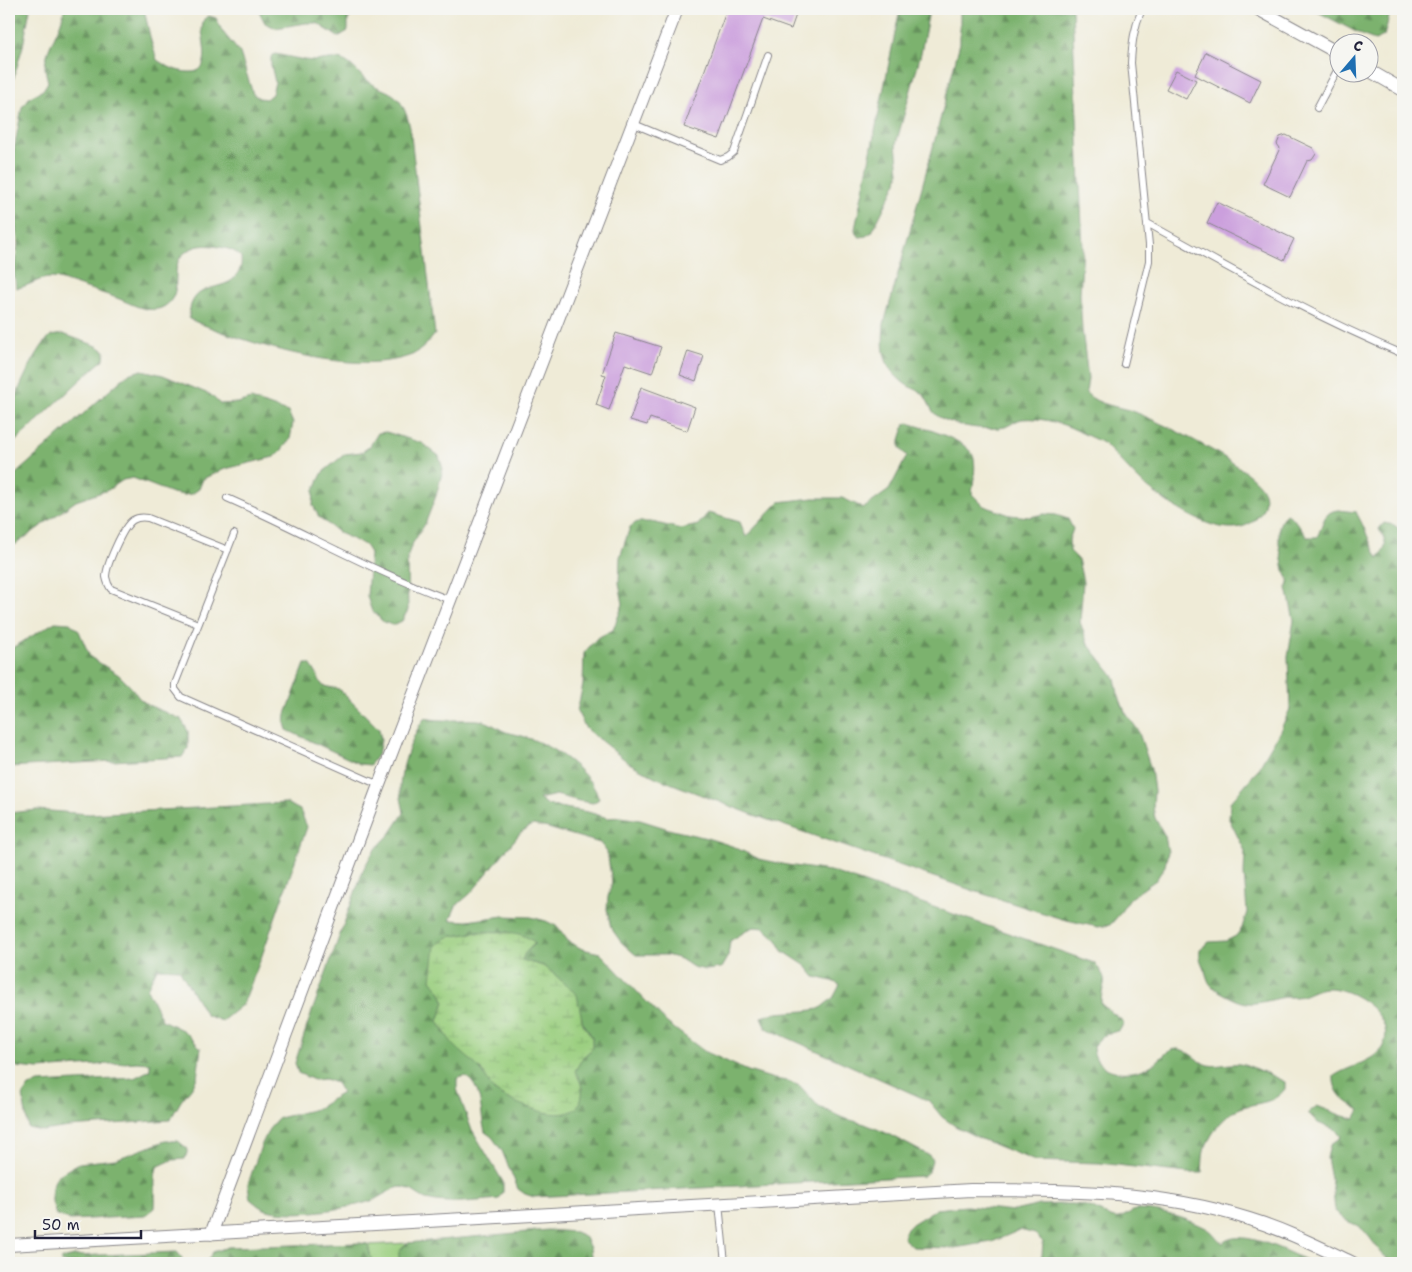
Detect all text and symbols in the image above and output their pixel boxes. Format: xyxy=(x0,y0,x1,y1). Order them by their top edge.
north arrow xyxy=(1330,32,1380,82)
text: С xyxy=(1351,36,1365,56)
scale bar xyxy=(35,1207,141,1239)
text: 50 m xyxy=(42,1215,80,1235)

